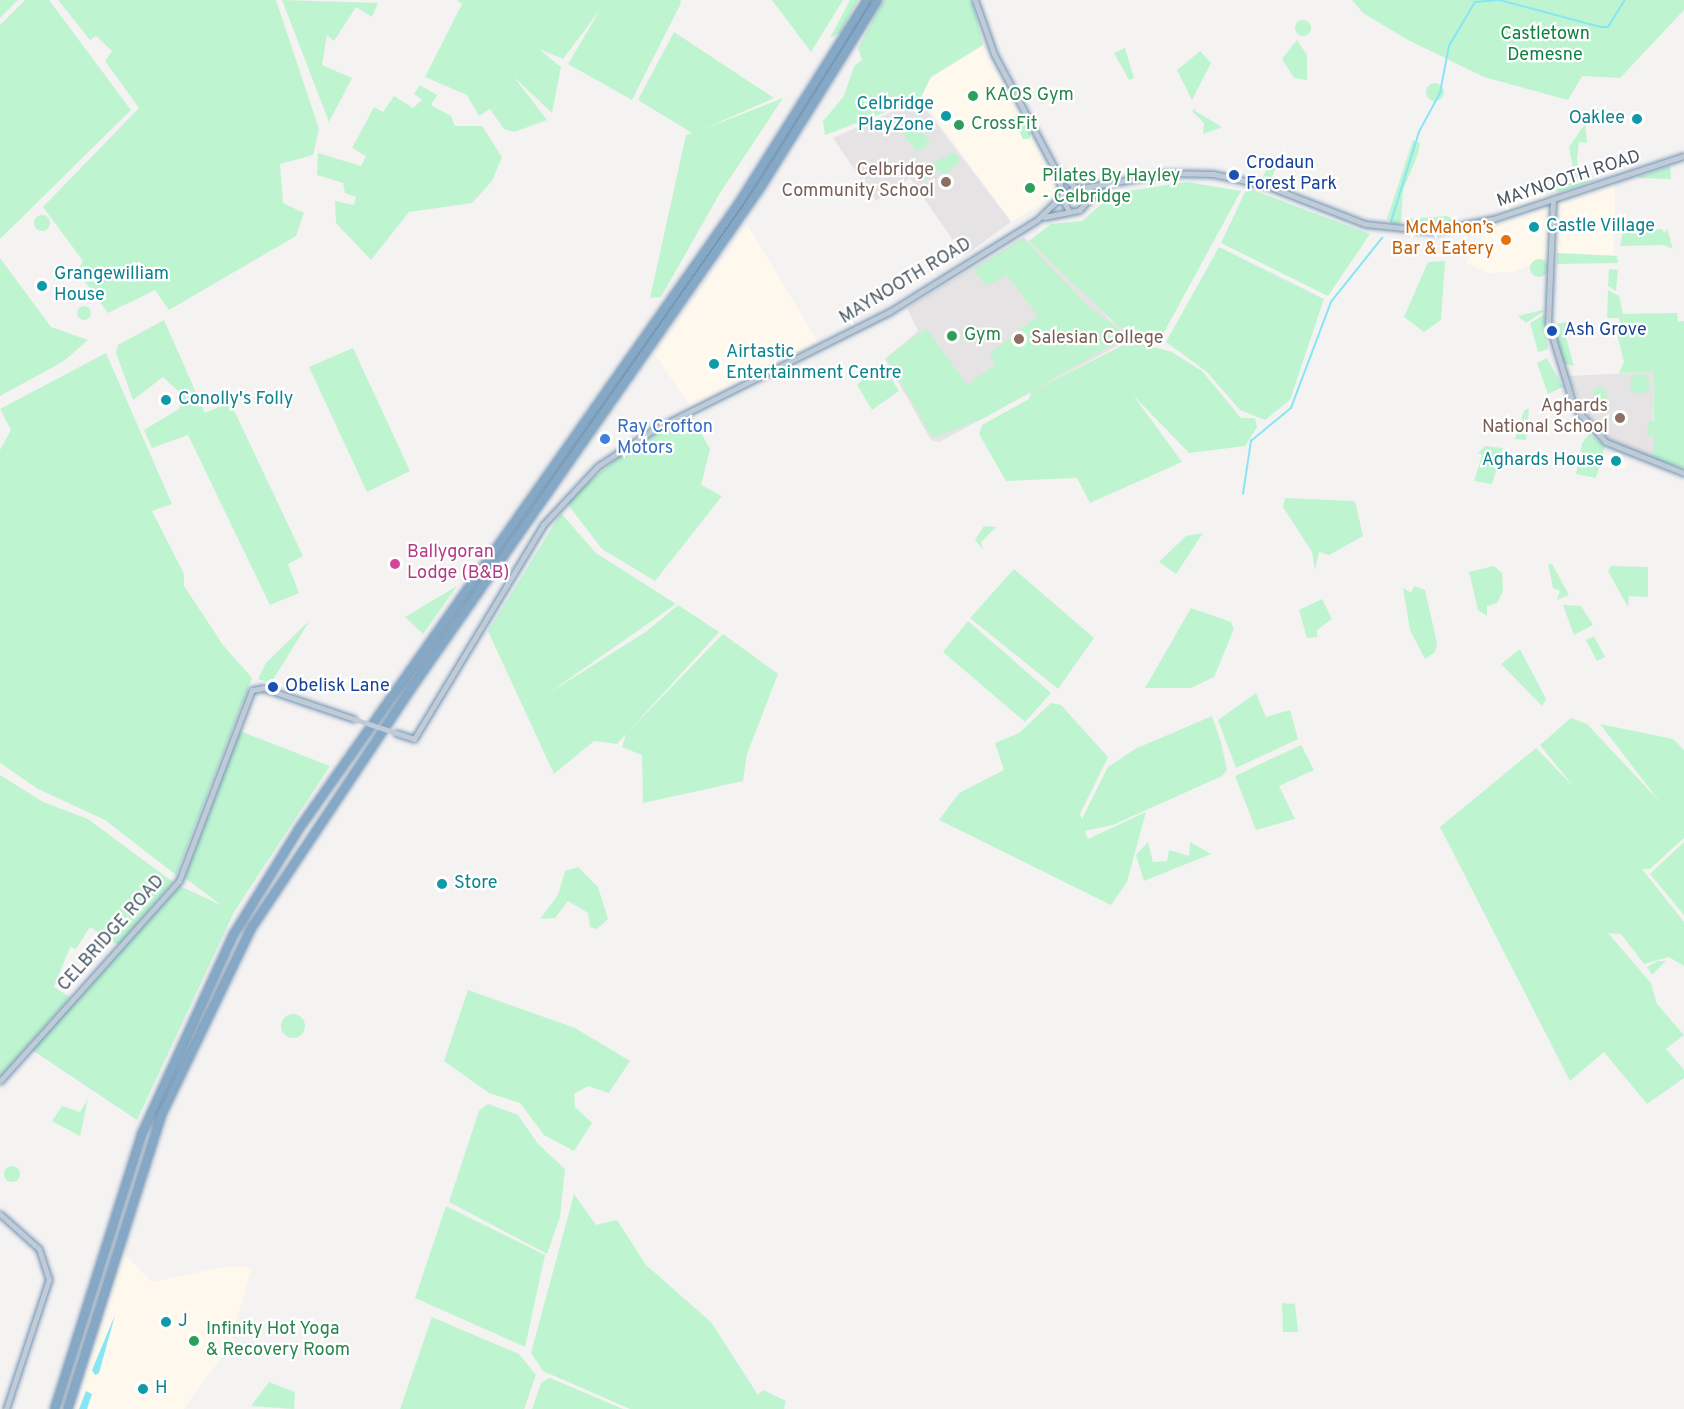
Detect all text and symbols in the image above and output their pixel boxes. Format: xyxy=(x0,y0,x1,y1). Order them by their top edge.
park label: Castletown Demesne xyxy=(1500,25,1590,68)
place label: KAOS Gym xyxy=(985,85,1074,107)
marker: KAOS Gym xyxy=(966,89,980,103)
place label: Celbridge PlayZone xyxy=(857,95,934,138)
place label: Oaklee xyxy=(1569,108,1625,130)
marker: Celbridge PlayZone xyxy=(939,109,953,123)
marker: Oaklee xyxy=(1630,112,1644,126)
place label: CrossFit xyxy=(971,114,1037,136)
marker: CrossFit xyxy=(952,118,966,132)
street label: MAYNOOTH ROAD xyxy=(1494,147,1644,213)
place label: Crodaun Forest Park xyxy=(1246,154,1337,196)
place label: Celbridge Community School xyxy=(781,161,934,204)
place label: Pilates By Hayley - Celbridge xyxy=(1042,167,1180,210)
marker: Crodaun Forest Park xyxy=(1227,168,1241,182)
marker: Celbridge Community School xyxy=(939,175,953,189)
marker: Pilates By Hayley - Celbridge xyxy=(1023,181,1037,195)
place label: Castle Village xyxy=(1546,216,1656,238)
place label: McMahon’s Bar & Eatery xyxy=(1392,219,1494,262)
marker: Castle Village xyxy=(1527,220,1541,234)
marker: McMahon’s Bar & Eatery xyxy=(1499,233,1513,247)
street label: MAYNOOTH ROAD xyxy=(836,234,976,330)
place label: Grangewilliam House xyxy=(54,265,169,308)
marker: Grangewilliam House xyxy=(35,279,49,293)
place label: Ash Grove xyxy=(1564,320,1647,342)
marker: Ash Grove xyxy=(1545,324,1559,338)
place label: Gym xyxy=(964,325,1001,347)
place label: Salesian College xyxy=(1031,328,1163,350)
marker: Gym xyxy=(945,329,959,343)
marker: Salesian College xyxy=(1012,332,1026,346)
place label: Airtastic Entertainment Centre xyxy=(726,343,901,386)
marker: Airtastic Entertainment Centre xyxy=(707,357,721,371)
place label: Conolly's Folly xyxy=(178,389,293,411)
marker: Conolly's Folly xyxy=(159,393,173,407)
place label: Aghards National School xyxy=(1482,397,1608,440)
marker: Aghards National School xyxy=(1613,411,1627,425)
place label: Ray Crofton Motors xyxy=(617,418,713,460)
marker: Ray Crofton Motors xyxy=(598,432,612,446)
place label: Aghards House xyxy=(1482,450,1604,472)
marker: Aghards House xyxy=(1609,454,1623,468)
place label: Ballygoran Lodge (B&B) xyxy=(407,543,509,586)
marker: Ballygoran Lodge (B&B) xyxy=(388,557,402,571)
place label: Obelisk Lane xyxy=(285,676,390,698)
marker: Obelisk Lane xyxy=(266,680,280,694)
street label: CELBRIDGE ROAD xyxy=(54,871,170,997)
place label: Store xyxy=(454,873,497,895)
marker: Store xyxy=(435,877,449,891)
place label: J xyxy=(178,1311,188,1333)
marker: J xyxy=(159,1315,173,1329)
place label: Infinity Hot Yoga & Recovery Room xyxy=(206,1320,350,1362)
marker: Infinity Hot Yoga & Recovery Room xyxy=(187,1334,201,1348)
place label: H xyxy=(155,1378,168,1400)
marker: H xyxy=(136,1382,150,1396)

